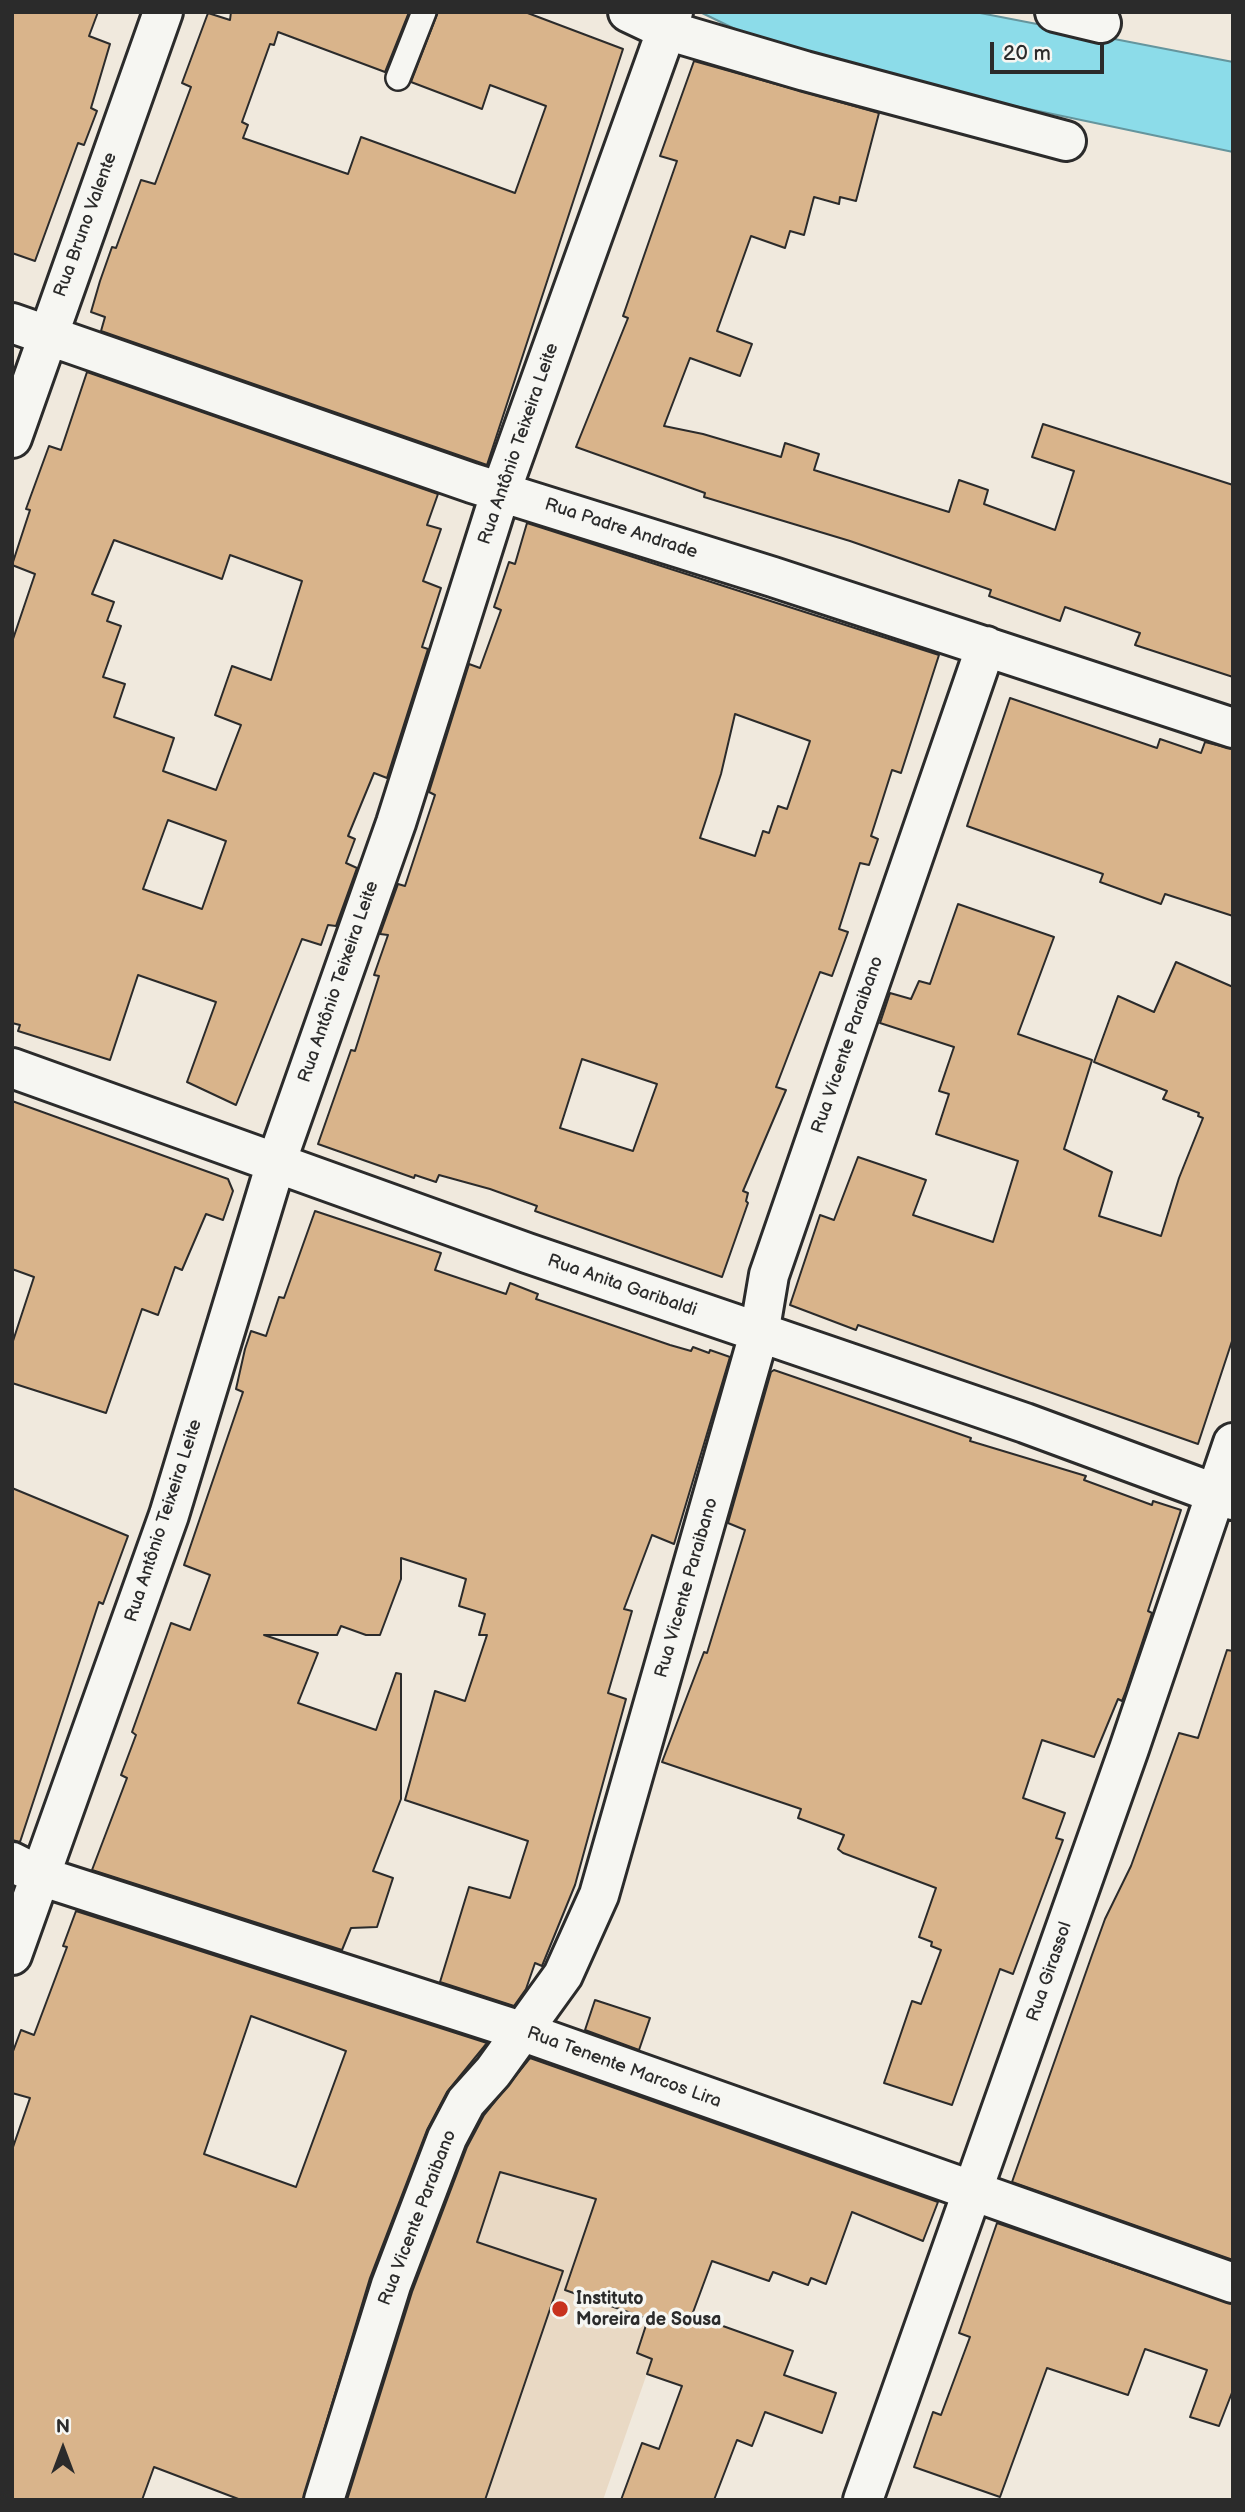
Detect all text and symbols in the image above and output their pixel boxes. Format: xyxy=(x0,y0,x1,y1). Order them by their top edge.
scale bar xyxy=(993,28,1107,72)
text: 20 m xyxy=(1003,41,1051,66)
street label: Rua Bruno Valente xyxy=(50,150,122,300)
street label: Rua Antônio Teixeira Leite xyxy=(474,340,564,548)
street label: Rua Padre Andrade xyxy=(542,494,700,564)
street label: Rua Antônio Teixeira Leite xyxy=(294,878,384,1086)
street label: Rua Vicente Paraibano xyxy=(807,953,889,1137)
street label: Rua Anita Garibaldi xyxy=(545,1250,699,1322)
street label: Rua Antônio Teixeira Leite xyxy=(121,1417,207,1625)
street label: Rua Vicente Paraibano xyxy=(651,1496,723,1680)
street label: Rua Girassol xyxy=(1023,1919,1077,2025)
street label: Rua Tenente Marcos Lira xyxy=(524,2023,724,2113)
street label: Rua Vicente Paraibano xyxy=(375,2127,461,2309)
place label: Instituto Moreira de Sousa xyxy=(576,2288,721,2330)
marker: Instituto Moreira de Sousa xyxy=(550,2299,570,2319)
north arrow xyxy=(28,2414,98,2484)
text: N xyxy=(56,2416,70,2439)

